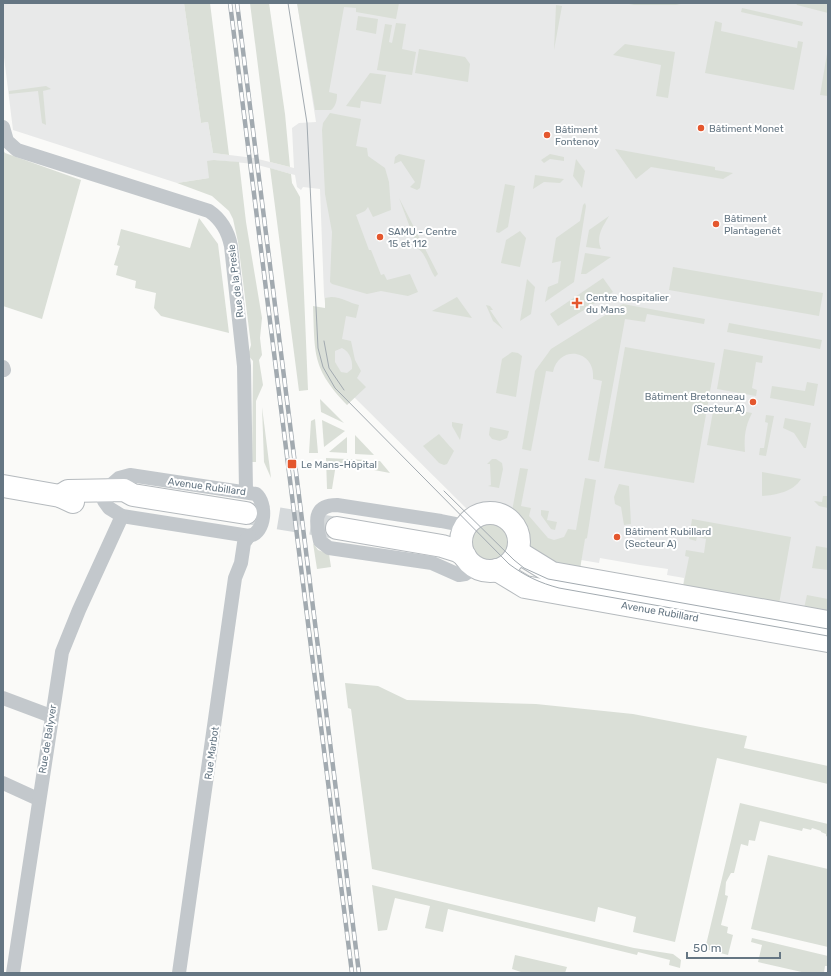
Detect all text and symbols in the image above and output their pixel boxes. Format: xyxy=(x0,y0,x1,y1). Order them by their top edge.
marker: Bâtiment Monet xyxy=(696,123,706,133)
place label: Bâtiment Monet xyxy=(709,123,784,135)
place label: Bâtiment Fontenoy xyxy=(555,124,600,148)
marker: Bâtiment Fontenoy xyxy=(542,130,552,140)
place label: Bâtiment Plantagenêt xyxy=(724,213,781,237)
marker: Bâtiment Plantagenêt xyxy=(711,219,721,229)
place label: SAMU - Centre 15 et 112 xyxy=(388,226,457,250)
marker: SAMU - Centre 15 et 112 xyxy=(375,232,385,242)
street label: Rue de la Presle xyxy=(225,243,246,318)
place label: Centre hospitalier du Mans xyxy=(586,292,669,316)
marker: Centre hospitalier du Mans xyxy=(571,297,583,309)
place label: Bâtiment Bretonneau (Secteur A) xyxy=(645,391,745,415)
marker: Bâtiment Bretonneau (Secteur A) xyxy=(748,397,758,407)
marker: Le Mans-Hôpital xyxy=(286,458,298,470)
place label: Le Mans-Hôpital xyxy=(301,459,377,471)
street label: Avenue Rubillard xyxy=(167,476,247,498)
place label: Bâtiment Rubillard (Secteur A) xyxy=(625,526,711,550)
marker: Bâtiment Rubillard (Secteur A) xyxy=(612,532,622,542)
street label: Avenue Rubillard xyxy=(620,599,700,625)
street label: Rue de Balyver xyxy=(37,704,59,774)
street label: Rue Marbot xyxy=(202,726,222,780)
scale bar xyxy=(687,934,780,960)
text: 50 m xyxy=(693,941,721,955)

